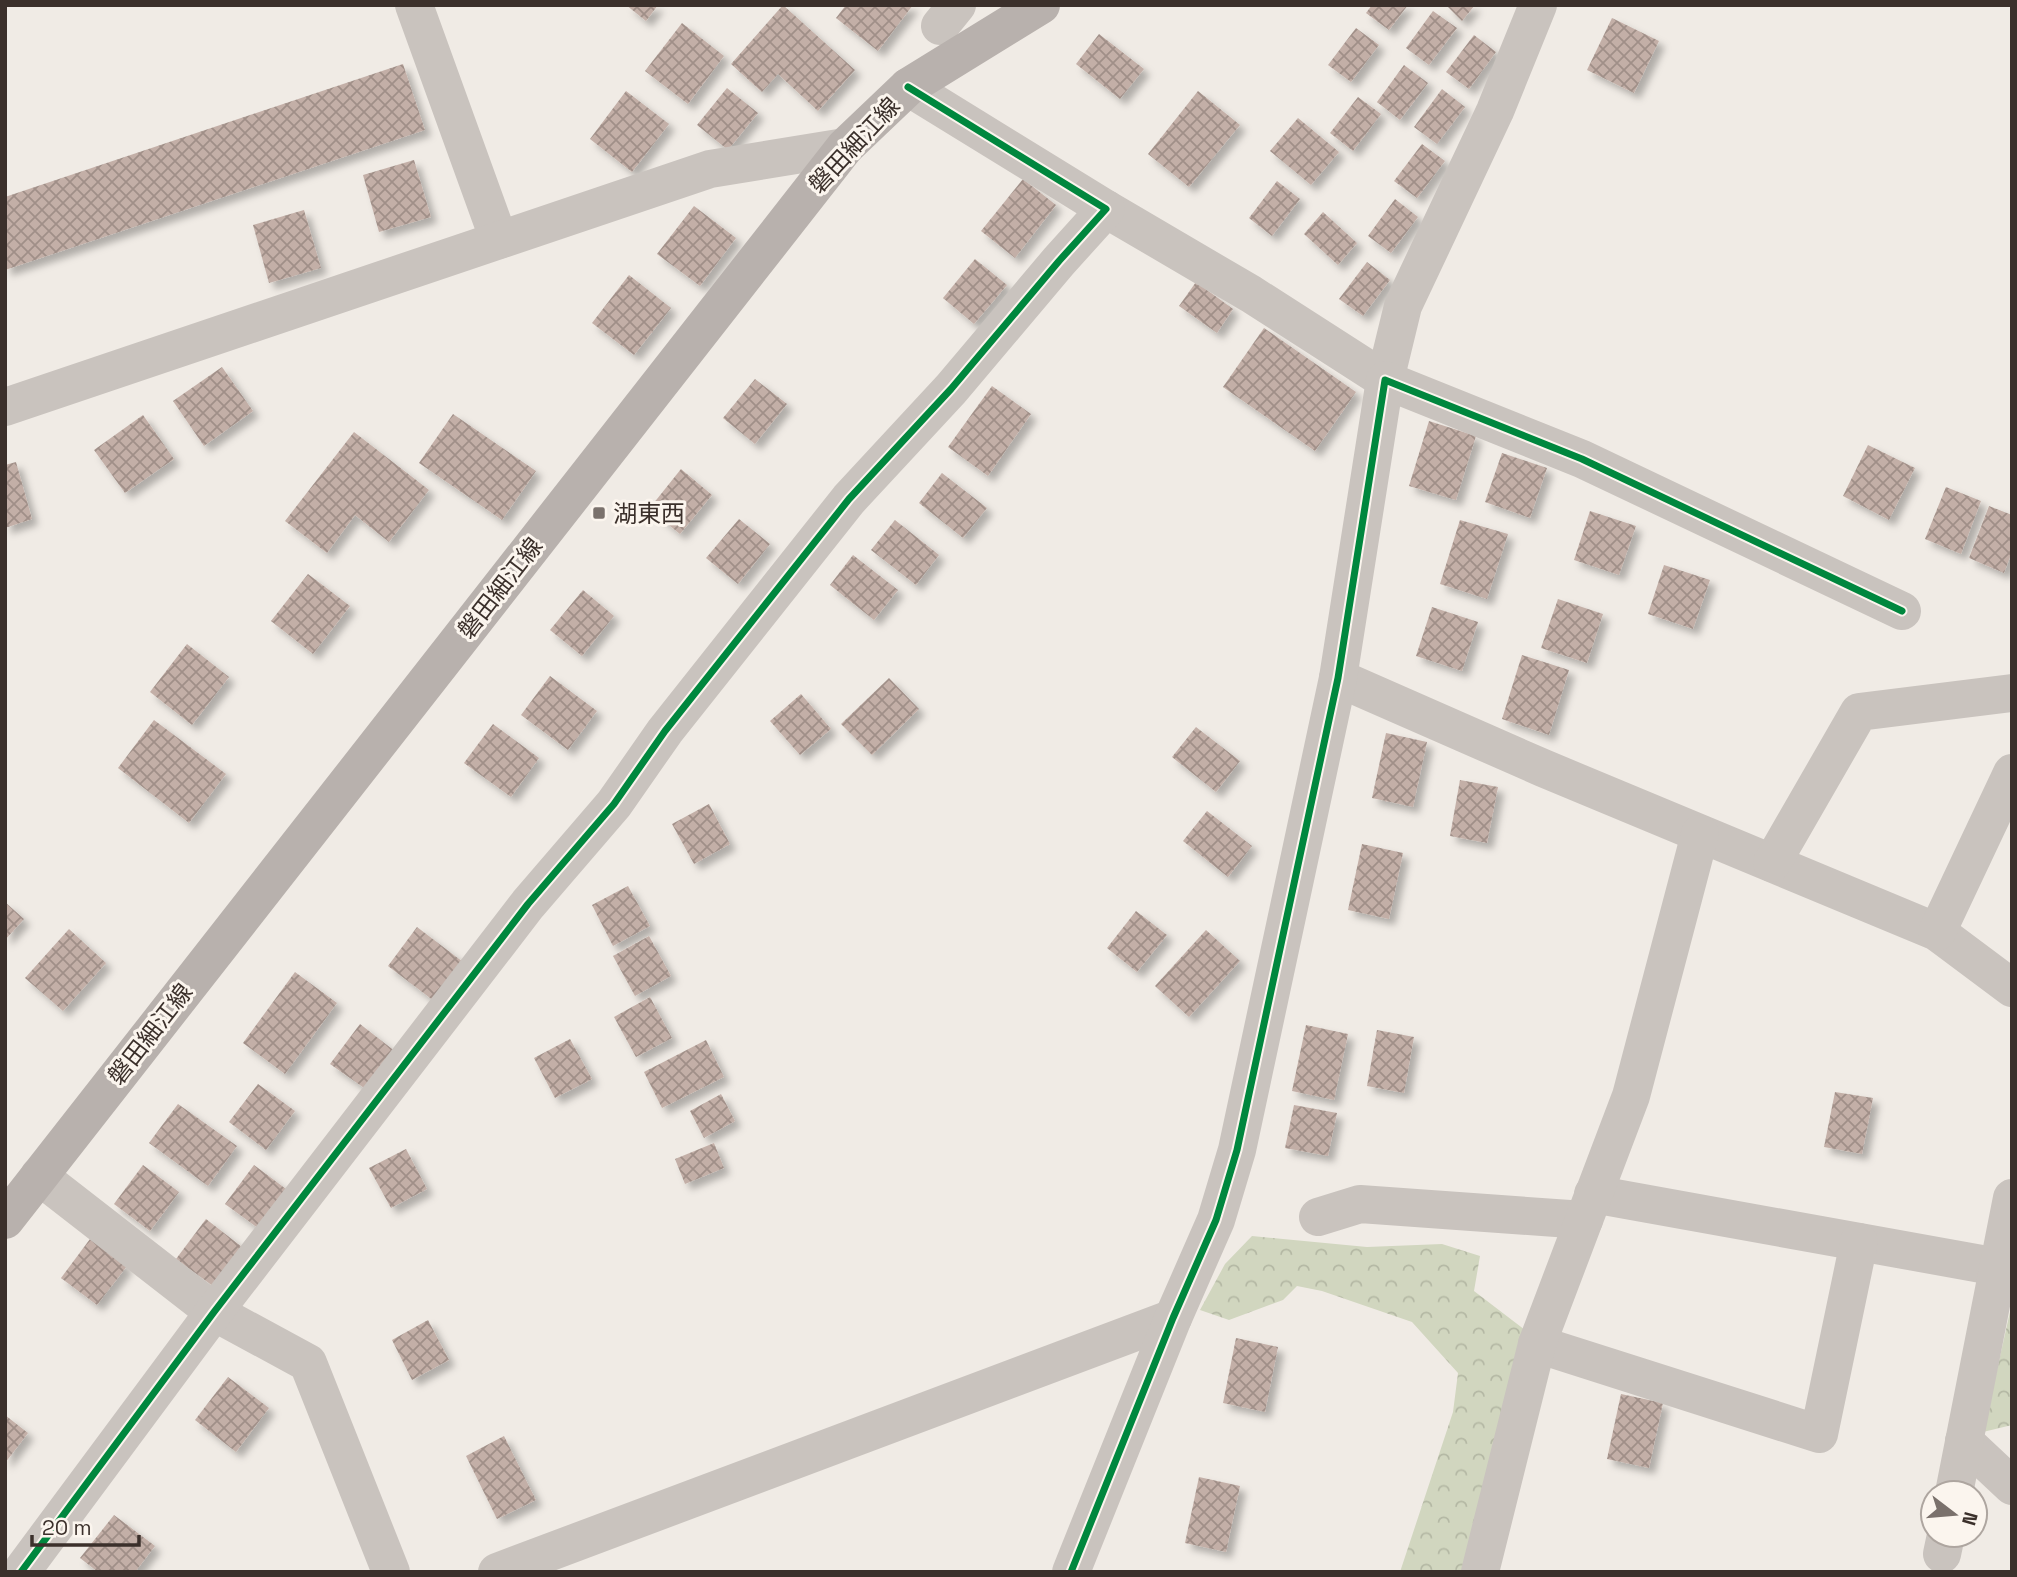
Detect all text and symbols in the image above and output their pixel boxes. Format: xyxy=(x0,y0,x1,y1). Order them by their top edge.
street label: 磐田細江線 xyxy=(802,91,906,199)
place label: 湖東西 xyxy=(613,498,685,529)
marker: 湖東西 xyxy=(591,505,607,521)
street label: 磐田細江線 xyxy=(451,531,549,645)
street label: 磐田細江線 xyxy=(101,977,199,1091)
north arrow xyxy=(1919,1479,1989,1549)
scale bar xyxy=(32,1504,138,1548)
text: N xyxy=(1956,1509,1984,1528)
text: 20 m xyxy=(42,1514,92,1541)

